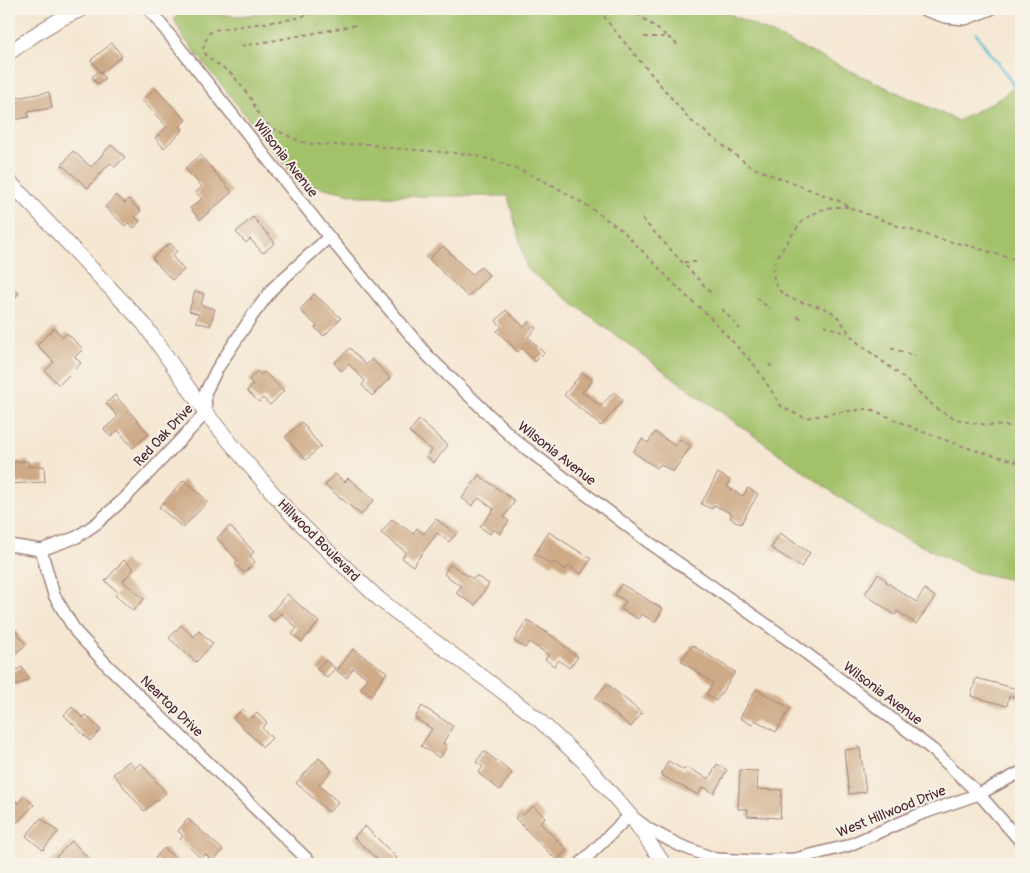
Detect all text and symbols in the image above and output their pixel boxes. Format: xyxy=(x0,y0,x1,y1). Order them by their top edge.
street label: Wilsonia Avenue xyxy=(250,116,321,201)
street label: Red Oak Drive xyxy=(130,401,197,470)
street label: Wilsonia Avenue xyxy=(514,418,599,489)
street label: Hillwood Boulevard xyxy=(274,496,363,585)
street label: Wilsonia Avenue xyxy=(840,658,926,729)
street label: Neartop Drive xyxy=(137,672,207,741)
street label: West Hillwood Drive xyxy=(834,782,948,841)

